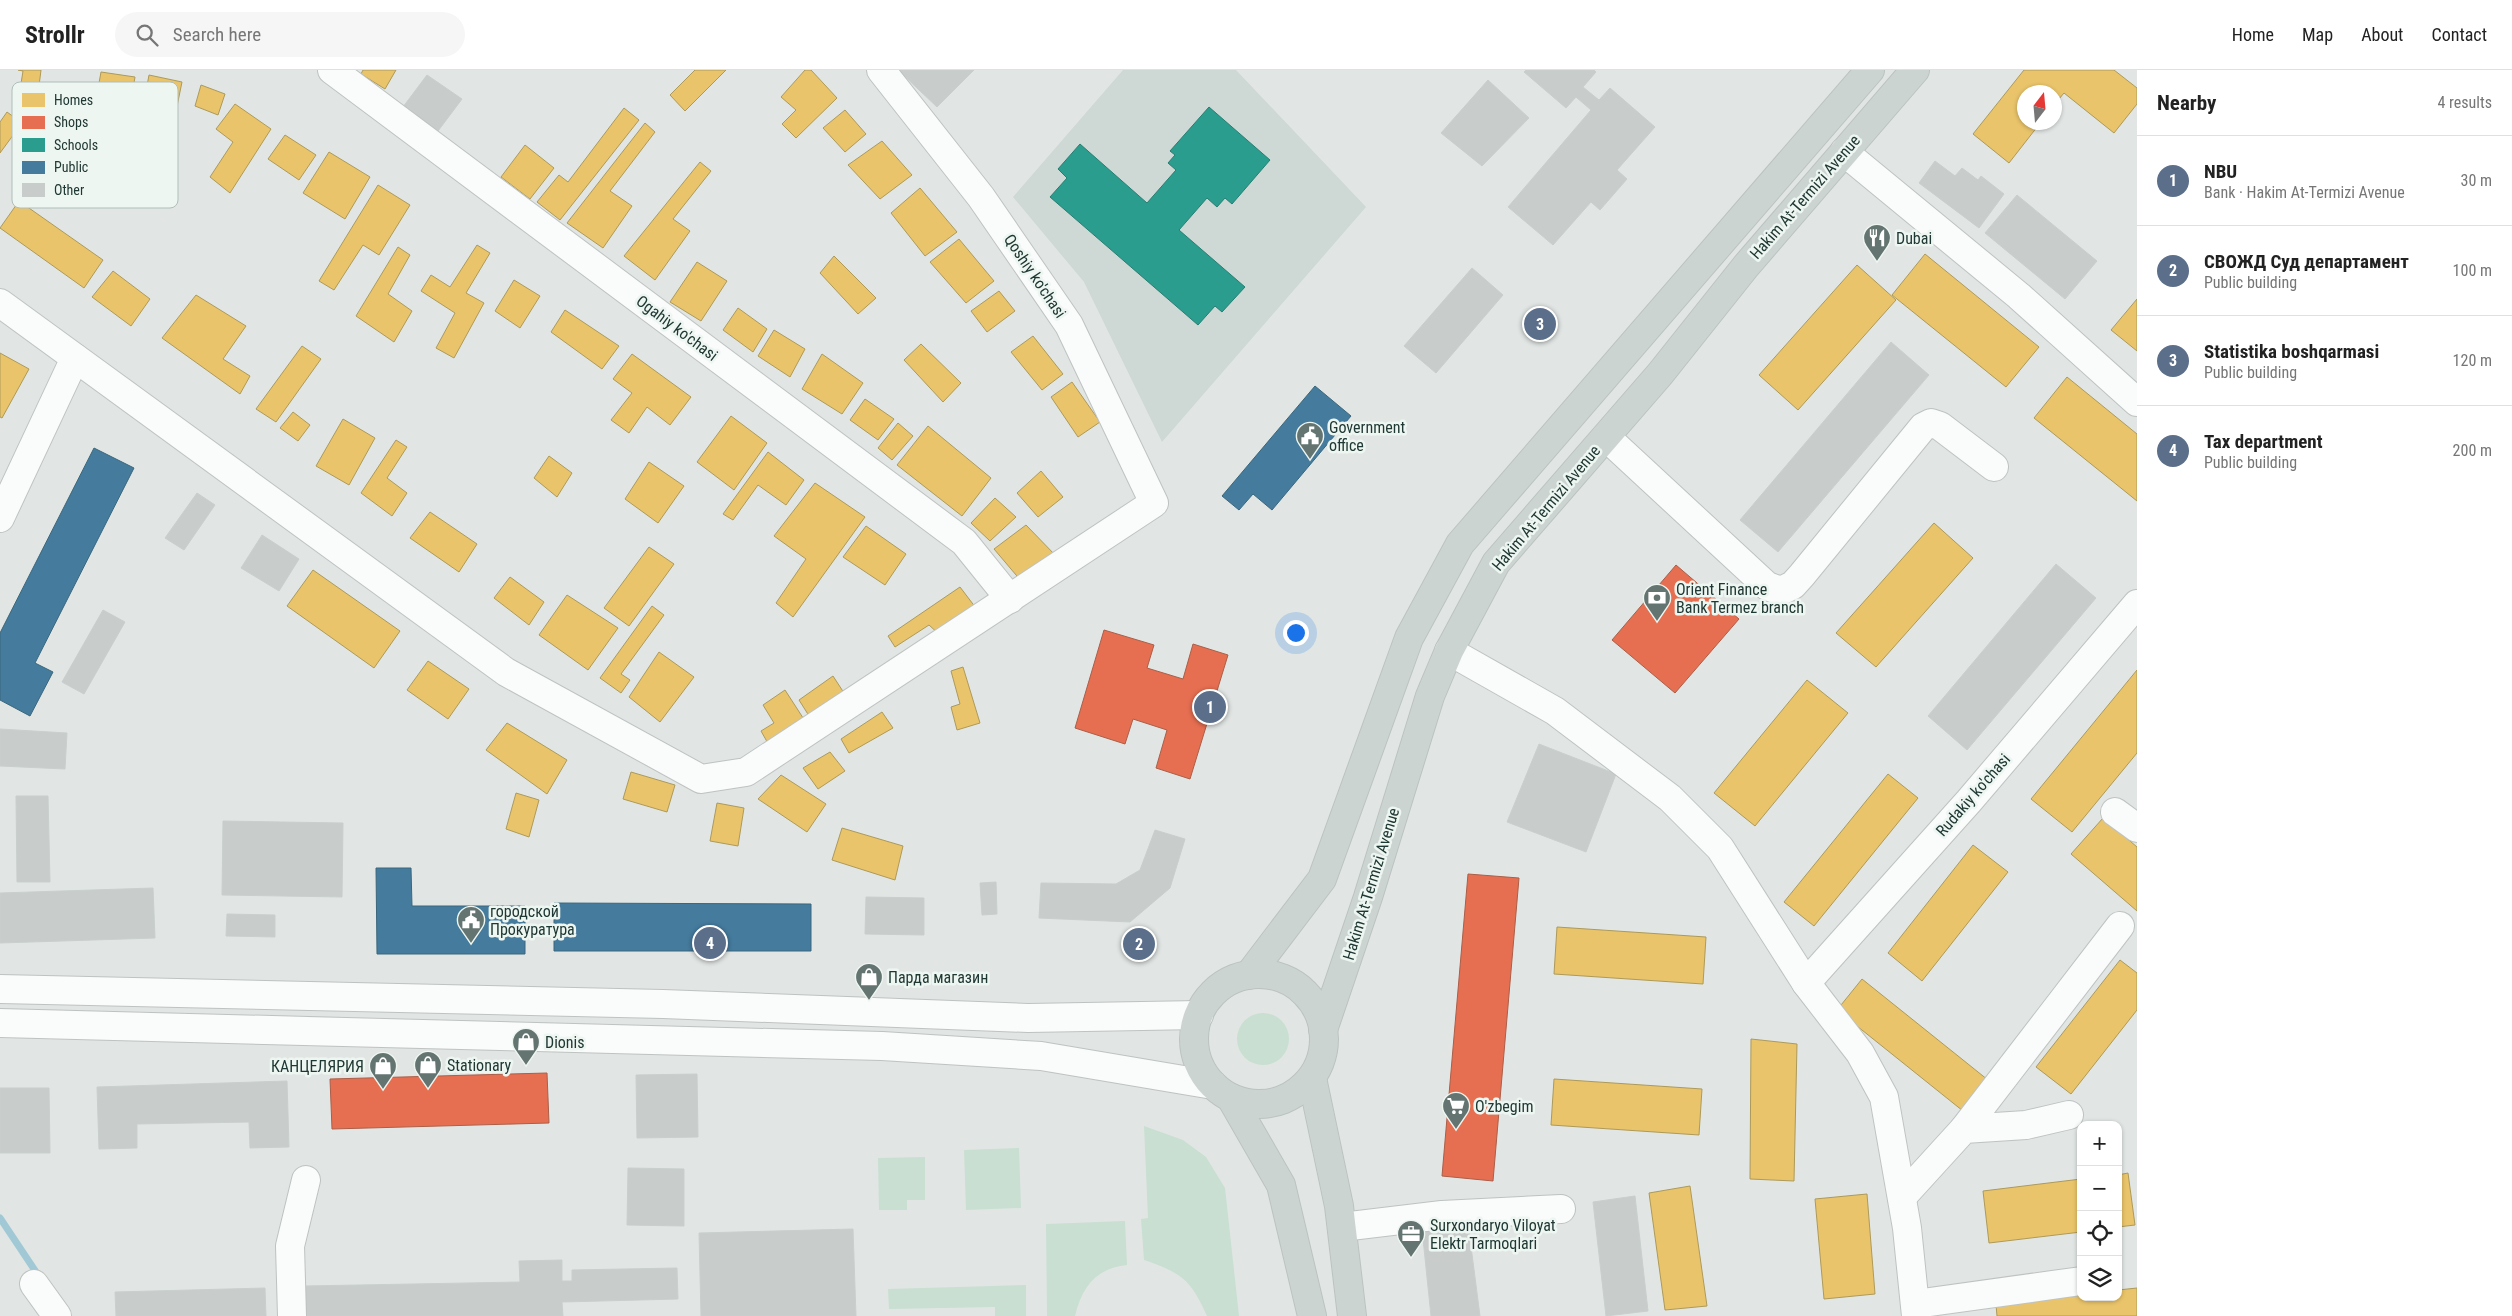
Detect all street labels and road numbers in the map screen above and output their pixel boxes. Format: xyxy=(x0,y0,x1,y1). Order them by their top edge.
street label: Hakim At-Termizi Avenue xyxy=(1746,131,1864,263)
street label: Qoshiy ko'chasi xyxy=(1000,230,1070,322)
street label: Ogahiy ko'chasi xyxy=(632,291,722,365)
street label: Hakim At-Termizi Avenue xyxy=(1488,441,1604,575)
street label: Rudakiy ko'chasi xyxy=(1932,750,2014,840)
street label: Hakim At-Termizi Avenue xyxy=(1339,806,1403,962)

